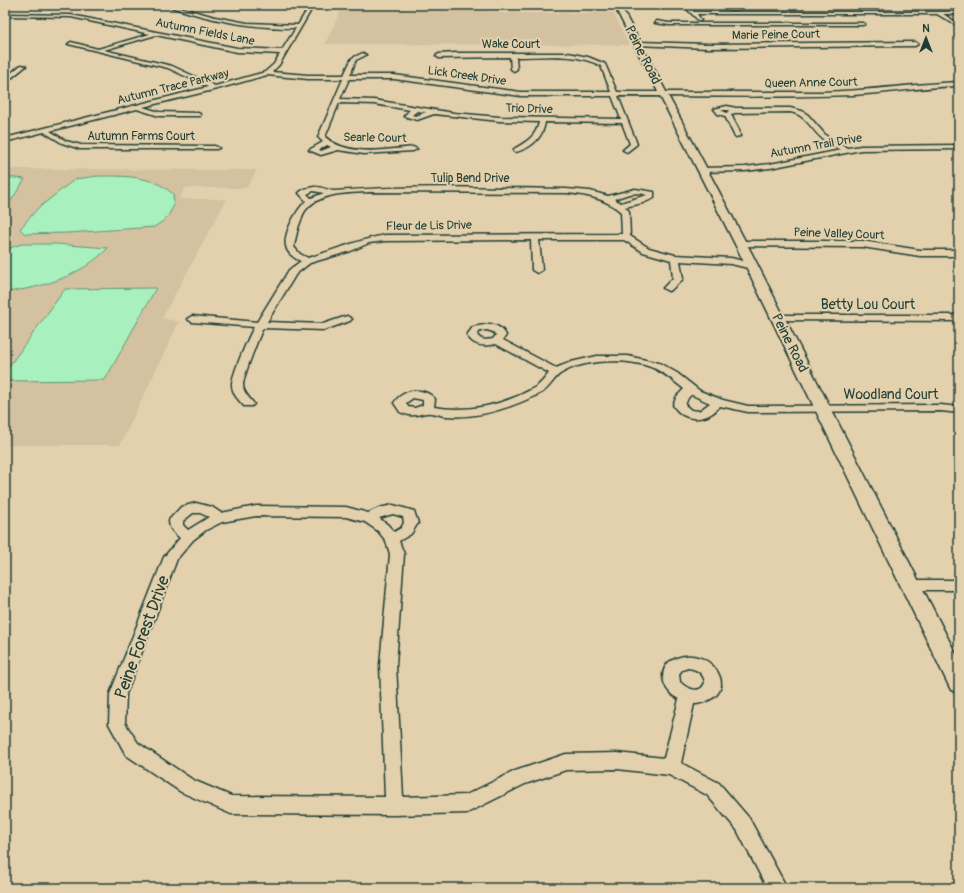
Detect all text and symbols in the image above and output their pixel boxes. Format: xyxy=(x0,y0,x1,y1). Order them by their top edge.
street label: Autumn Fields Lane xyxy=(154,15,256,49)
north arrow xyxy=(906,18,946,58)
text: N xyxy=(922,22,930,35)
street label: Peine Road xyxy=(621,23,665,87)
street label: Marie Peine Court xyxy=(732,27,820,43)
street label: Wake Court xyxy=(482,37,540,52)
street label: Lick Creek Drive xyxy=(427,63,507,89)
street label: Autumn Trace Parkway xyxy=(116,66,230,108)
street label: Queen Anne Court xyxy=(764,75,858,91)
street label: Trio Drive xyxy=(505,101,553,117)
street label: Autumn Farms Court xyxy=(87,129,195,144)
street label: Searle Court xyxy=(343,130,407,146)
street label: Autumn Trail Drive xyxy=(769,131,863,161)
street label: Tulip Bend Drive xyxy=(431,171,510,186)
street label: Fleur de Lis Drive xyxy=(386,218,472,234)
street label: Peine Valley Court xyxy=(793,225,885,243)
street label: Betty Lou Court xyxy=(821,296,916,313)
street label: Peine Road xyxy=(768,311,812,375)
street label: Woodland Court xyxy=(844,386,939,403)
street label: Peine Forest Drive xyxy=(110,572,174,701)

